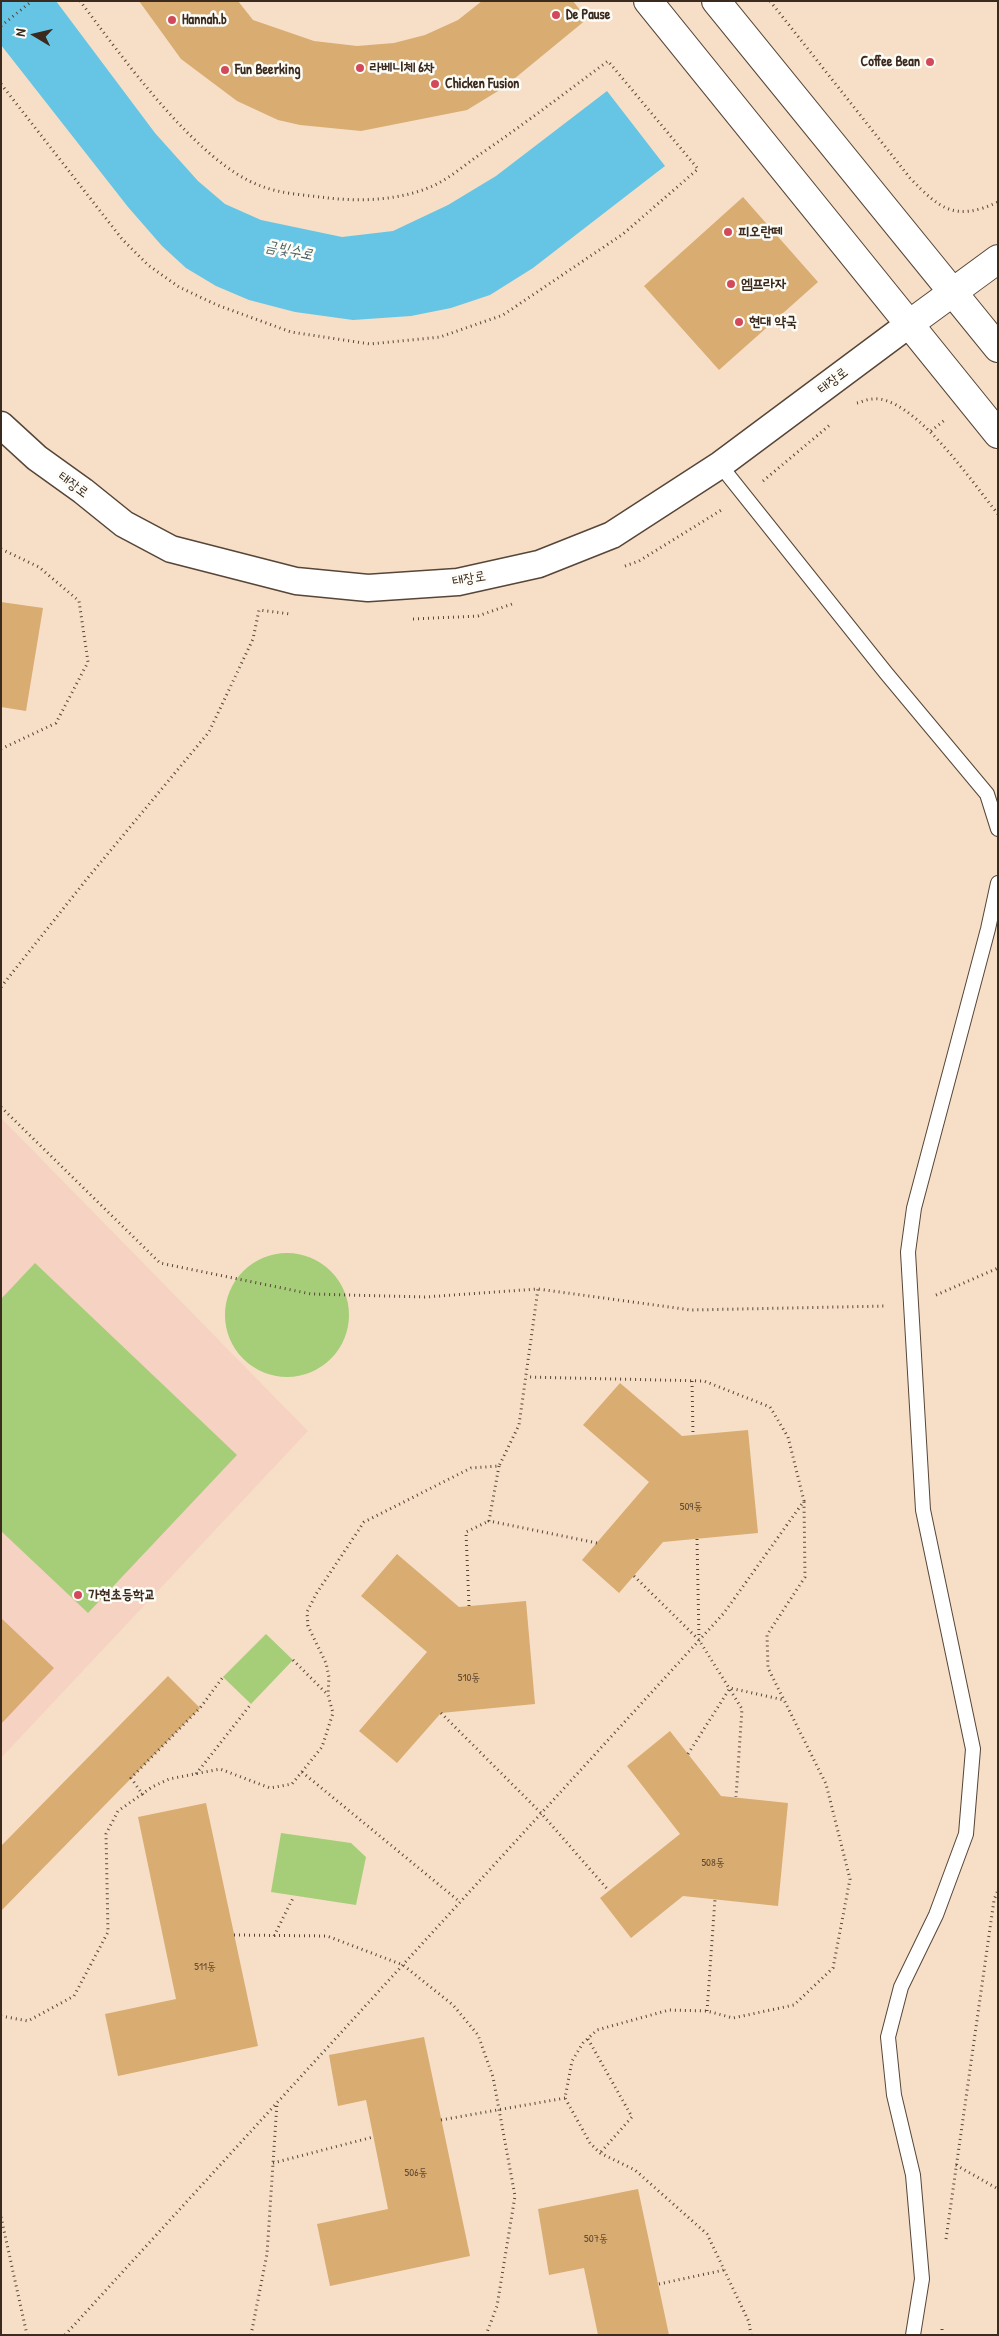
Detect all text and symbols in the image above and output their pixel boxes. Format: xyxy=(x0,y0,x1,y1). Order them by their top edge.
place label: De Pause xyxy=(566,7,610,23)
marker: De Pause xyxy=(550,9,562,21)
north arrow xyxy=(10,10,60,60)
place label: Hannah.b xyxy=(182,12,227,28)
marker: Hannah.b xyxy=(166,14,178,26)
text: N xyxy=(10,27,30,38)
place label: Coffee Bean xyxy=(860,54,920,70)
marker: Coffee Bean xyxy=(924,56,936,68)
place label: 라베니체 6차 xyxy=(370,60,435,76)
place label: Fun Beerking xyxy=(235,62,301,78)
marker: 라베니체 6차 xyxy=(354,62,366,74)
marker: Fun Beerking xyxy=(219,64,231,76)
place label: Chicken Fusion xyxy=(445,76,519,92)
marker: Chicken Fusion xyxy=(429,78,441,90)
place label: 피오란떼 xyxy=(738,224,783,240)
marker: 피오란떼 xyxy=(722,226,734,238)
water label: 금빛수로 xyxy=(264,238,314,264)
place label: 엠프라자 xyxy=(741,276,786,292)
marker: 엠프라자 xyxy=(725,278,737,290)
place label: 현대 약국 xyxy=(749,314,797,330)
marker: 현대 약국 xyxy=(733,316,745,328)
street label: 태장로 xyxy=(814,364,852,398)
street label: 태장로 xyxy=(54,468,92,502)
street label: 태장로 xyxy=(451,568,487,590)
house number: 509동 xyxy=(680,1500,702,1514)
place label: 가현초등학교 xyxy=(88,1587,156,1603)
marker: 가현초등학교 xyxy=(72,1589,84,1601)
house number: 510동 xyxy=(458,1671,480,1685)
house number: 508동 xyxy=(701,1856,725,1870)
house number: 511동 xyxy=(194,1960,216,1974)
house number: 506동 xyxy=(405,2166,427,2180)
house number: 507동 xyxy=(584,2232,608,2246)

